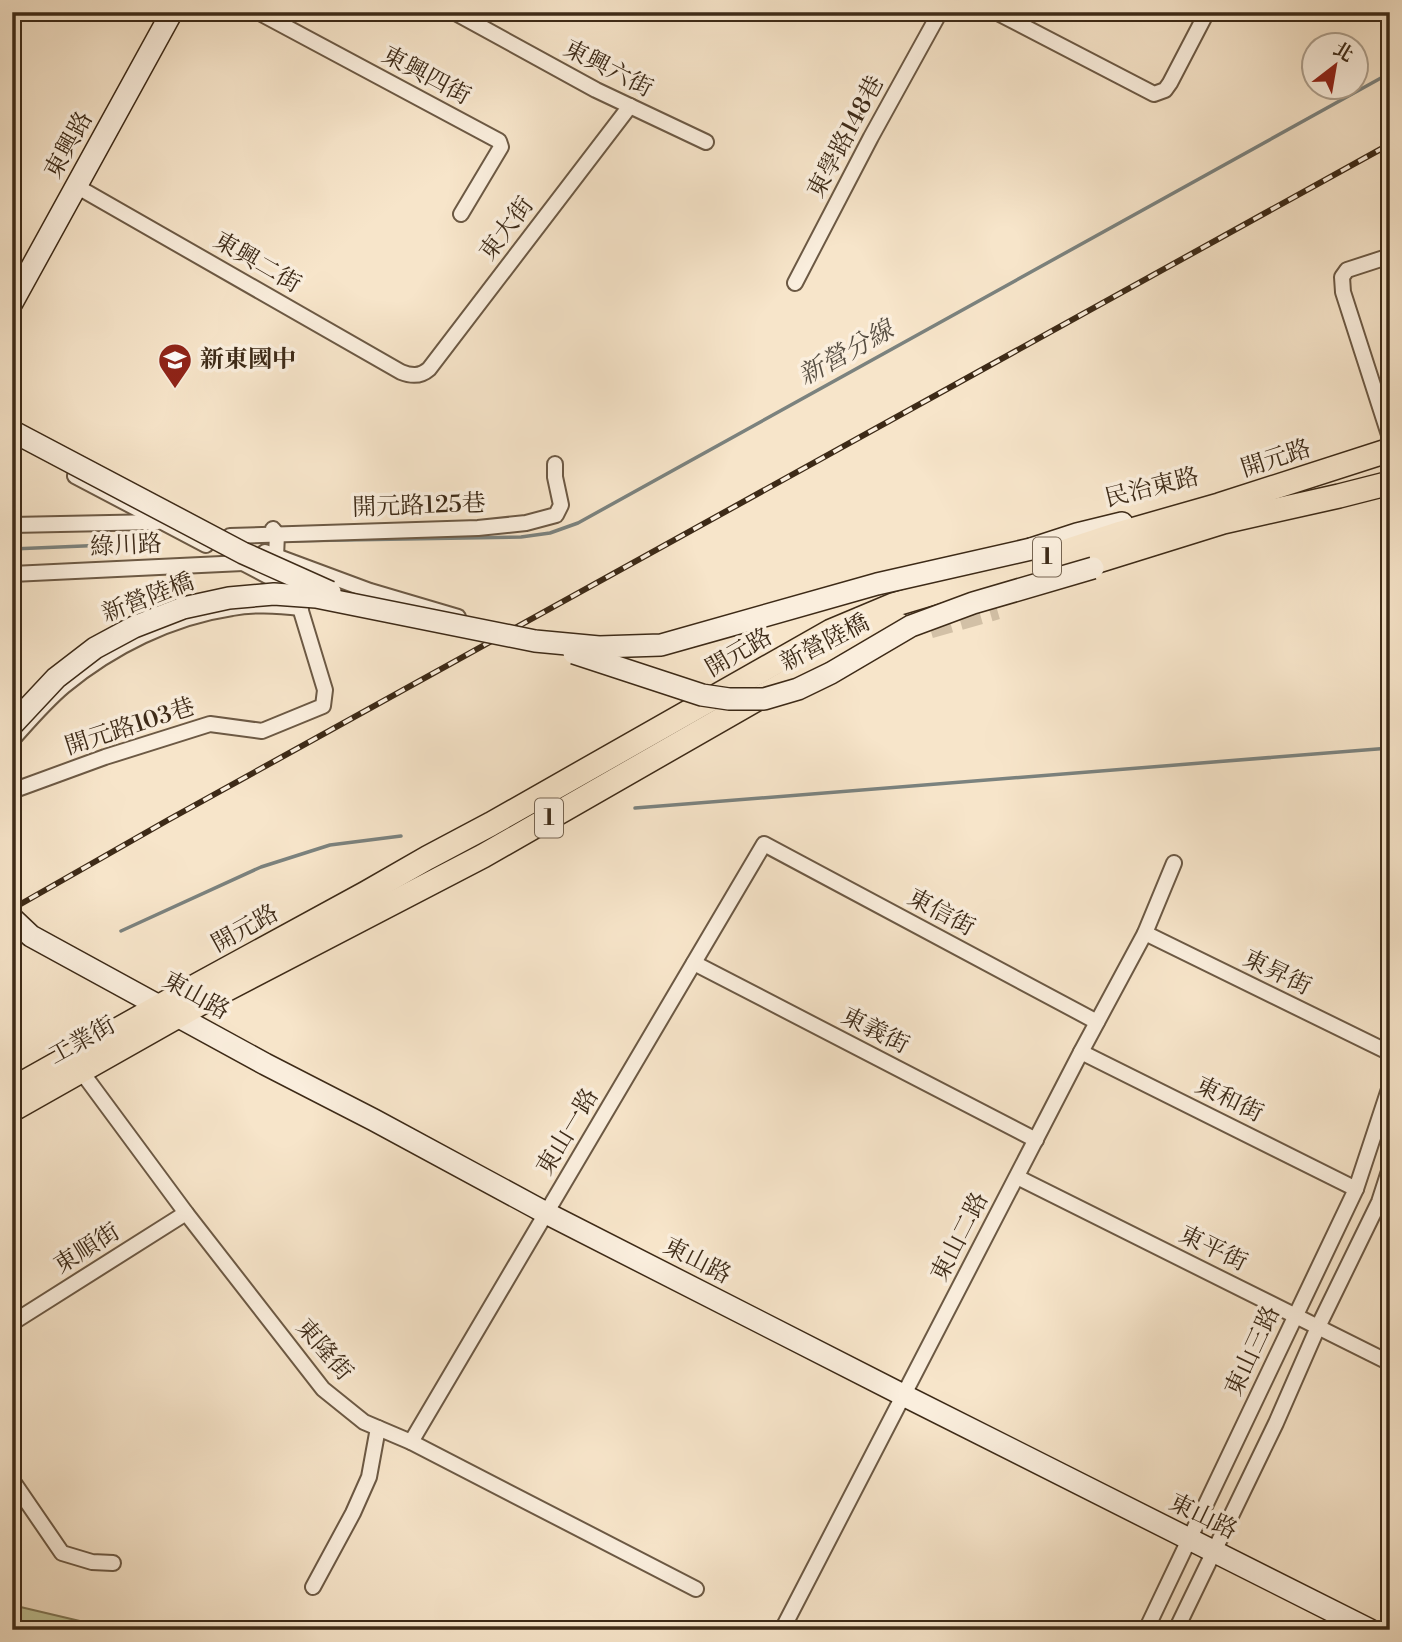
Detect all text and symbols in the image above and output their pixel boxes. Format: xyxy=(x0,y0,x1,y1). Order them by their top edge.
north arrow xyxy=(1300,32,1370,102)
street label: 東興六街 xyxy=(558,34,658,104)
text: 北 xyxy=(1329,37,1358,67)
street label: 東興四街 xyxy=(377,40,475,112)
street label: 東學路148巷 xyxy=(801,71,891,203)
street label: 東興路 xyxy=(38,106,100,184)
street label: 東大街 xyxy=(473,191,541,267)
street label: 東興二街 xyxy=(208,226,306,300)
water label: 新營分線 xyxy=(793,312,902,392)
school or university icon: 新東國中 xyxy=(156,341,194,390)
place label: 新東國中 xyxy=(200,345,296,375)
street label: 開元路 xyxy=(1237,434,1315,484)
street label: 民治東路 xyxy=(1102,462,1202,514)
street label: 開元路125巷 xyxy=(352,489,486,523)
street label: 綠川路 xyxy=(89,529,163,563)
road number: 1 xyxy=(1033,538,1061,576)
street label: 新營陸橋 xyxy=(98,567,198,629)
street label: 新營陸橋 xyxy=(775,608,875,678)
street label: 開元路 xyxy=(700,622,778,684)
street label: 開元路103巷 xyxy=(61,692,199,762)
road number: 1 xyxy=(535,798,563,838)
street label: 東信街 xyxy=(902,883,980,943)
street label: 開元路 xyxy=(206,898,284,960)
street label: 東昇街 xyxy=(1238,944,1316,1002)
street label: 東山路 xyxy=(157,965,235,1027)
street label: 東義街 xyxy=(836,1001,914,1061)
street label: 工業街 xyxy=(43,1010,121,1072)
street label: 東和街 xyxy=(1190,1071,1268,1129)
street label: 東山一路 xyxy=(530,1083,606,1181)
street label: 東山二路 xyxy=(925,1187,995,1287)
street label: 東順街 xyxy=(49,1217,125,1281)
street label: 東平街 xyxy=(1174,1220,1252,1278)
street label: 東山路 xyxy=(658,1231,736,1291)
street label: 東山三路 xyxy=(1219,1301,1287,1401)
street label: 東隆街 xyxy=(289,1313,359,1387)
street label: 東山路 xyxy=(1164,1488,1242,1546)

